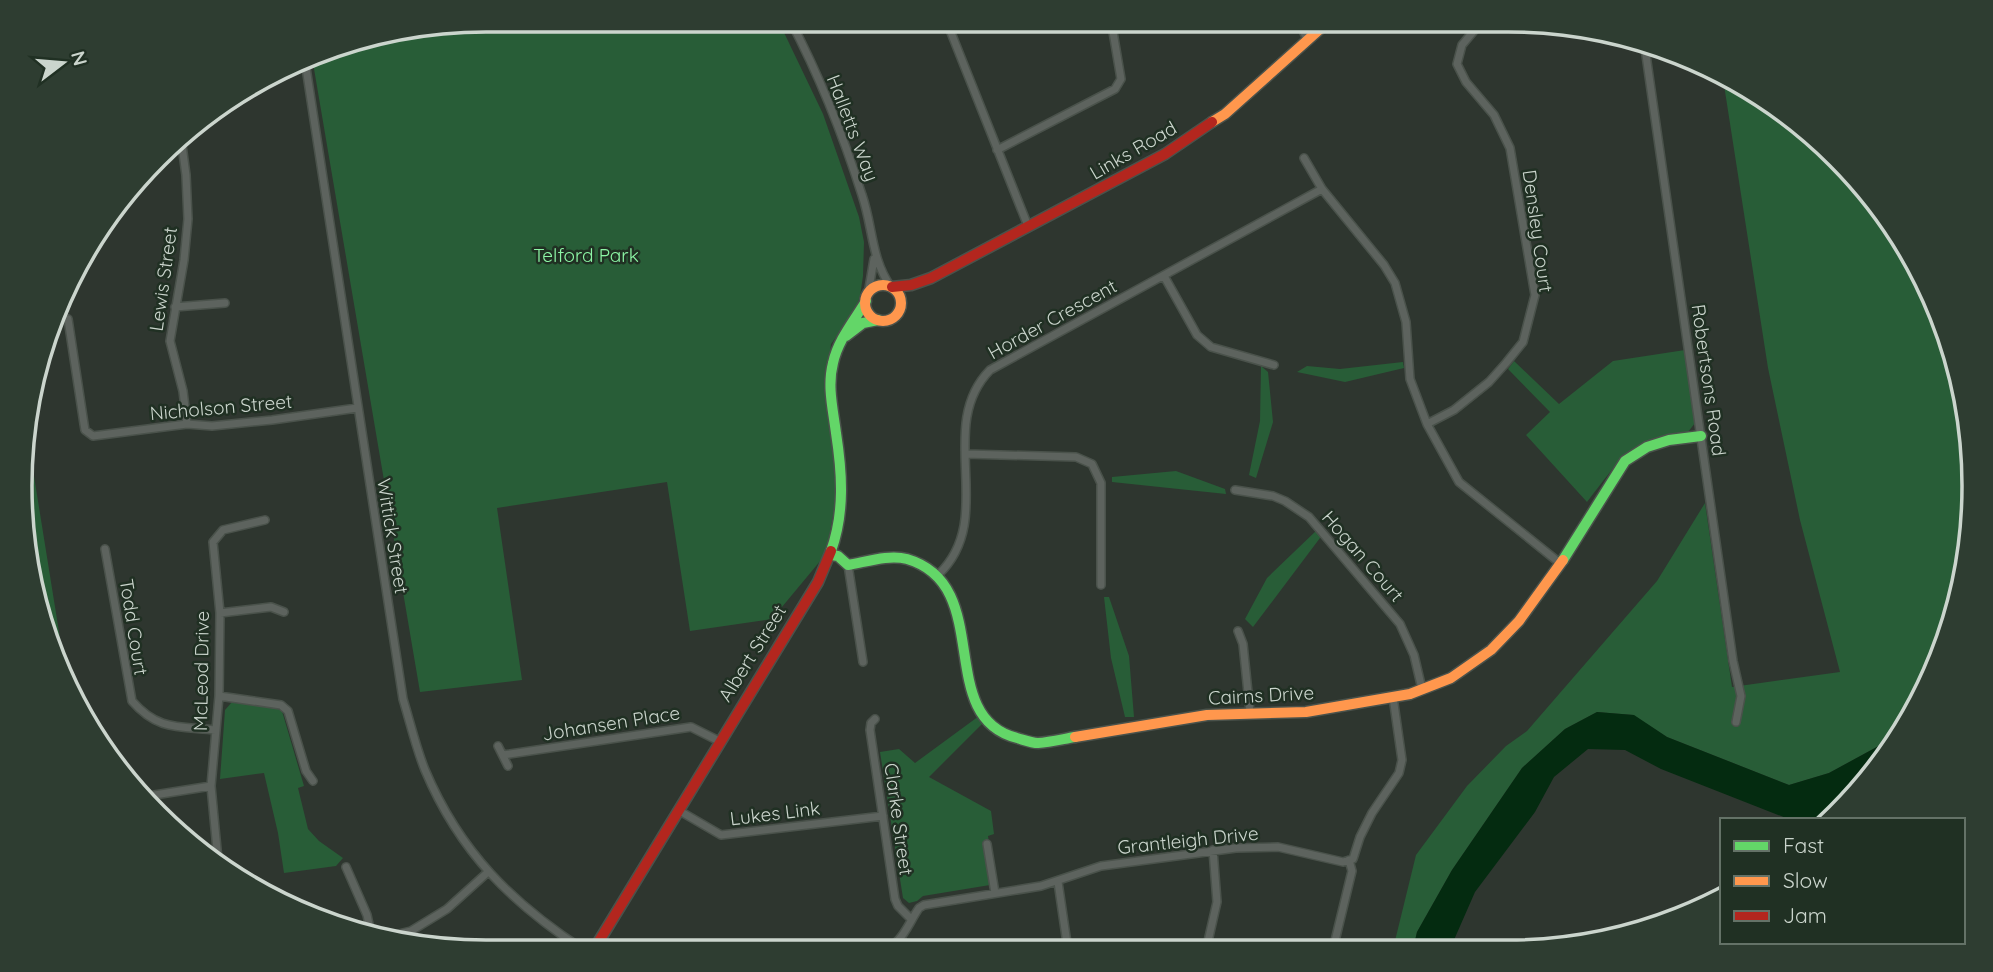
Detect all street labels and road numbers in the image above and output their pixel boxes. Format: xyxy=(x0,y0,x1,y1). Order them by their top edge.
street label: Halletts Way xyxy=(822,71,884,185)
street label: Links Road xyxy=(1085,115,1181,185)
street label: Densley Court xyxy=(1518,168,1558,294)
street label: Lewis Street xyxy=(144,225,182,333)
street label: Horder Crescent xyxy=(983,274,1121,364)
street label: Robertsons Road xyxy=(1686,303,1732,457)
street label: Nicholson Street xyxy=(149,389,293,425)
street label: Wittick Street xyxy=(372,477,414,595)
street label: Hogan Court xyxy=(1317,505,1409,607)
street label: Todd Court xyxy=(115,577,153,677)
street label: Albert Street xyxy=(713,600,791,706)
street label: McLeod Drive xyxy=(188,611,214,731)
street label: Cairns Drive xyxy=(1207,680,1315,710)
street label: Johansen Place xyxy=(540,700,682,746)
street label: Clarke Street xyxy=(879,761,919,877)
street label: Lukes Link xyxy=(728,796,822,830)
street label: Grantleigh Drive xyxy=(1116,821,1260,859)

